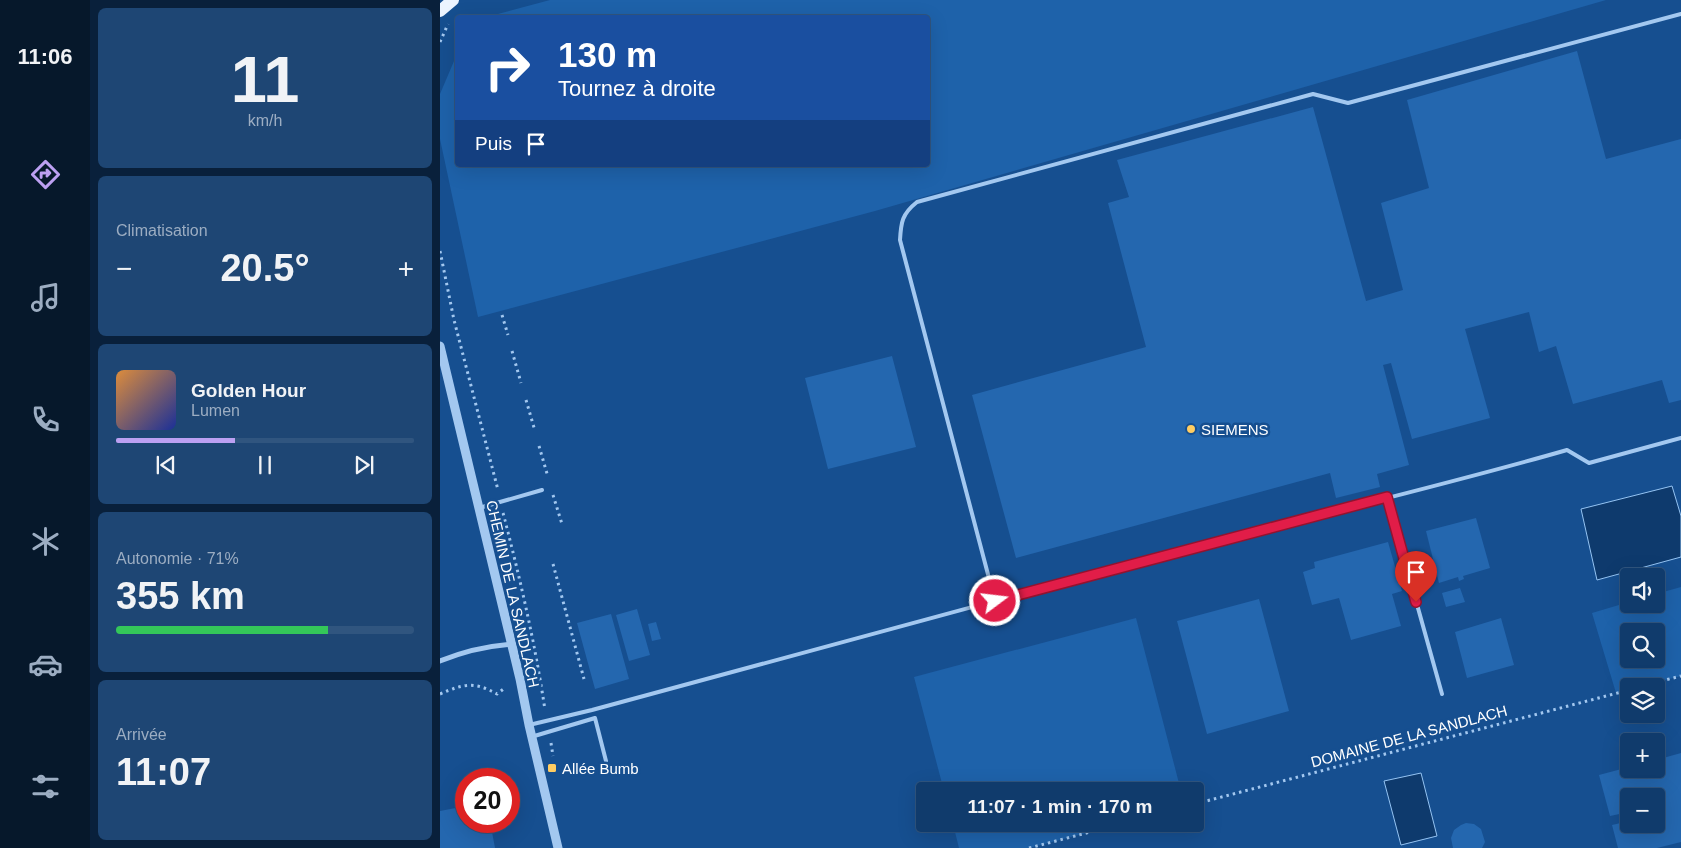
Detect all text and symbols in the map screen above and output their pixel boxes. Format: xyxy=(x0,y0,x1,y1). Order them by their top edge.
icon: right xyxy=(475,35,540,100)
text: 130 m xyxy=(558,35,657,74)
text: 11 xyxy=(231,43,299,116)
text: 11:06 xyxy=(17,44,73,69)
text: Tournez à droite xyxy=(558,76,716,101)
text: km/h xyxy=(248,112,282,129)
icon: arrive xyxy=(522,130,550,158)
text: Puis xyxy=(475,133,512,154)
icon: directions xyxy=(28,157,63,192)
text: Climatisation xyxy=(116,222,208,239)
text: 20.5° xyxy=(220,247,310,289)
text: − xyxy=(116,253,132,284)
text: + xyxy=(398,253,414,284)
icon: music xyxy=(28,280,63,315)
text: Golden Hour xyxy=(191,380,306,401)
icon: phone xyxy=(28,402,63,437)
text: Lumen xyxy=(191,402,240,419)
place label: SIEMENS xyxy=(1201,421,1269,438)
marker: SIEMENS xyxy=(1185,423,1197,435)
icon: previous xyxy=(152,451,180,479)
icon: pause xyxy=(251,451,279,479)
icon: next xyxy=(350,451,378,479)
street label: CHEMIN DE LA SANDLACH xyxy=(483,499,543,689)
icon: climate xyxy=(28,524,63,559)
text: Autonomie · 71% xyxy=(116,550,239,567)
pin xyxy=(1395,551,1437,602)
icon: arrive xyxy=(1402,558,1430,586)
map controls xyxy=(1620,568,1665,833)
button: sound xyxy=(1620,568,1665,613)
position arrow xyxy=(968,574,1020,626)
text: 355 km xyxy=(116,575,245,617)
button: search xyxy=(1620,623,1665,668)
icon: car xyxy=(28,647,63,682)
button: layers xyxy=(1620,678,1665,723)
street label: DOMAINE DE LA SANDLACH xyxy=(1309,702,1509,770)
text: Arrivée xyxy=(116,726,167,743)
button: + xyxy=(1620,733,1665,778)
text: 11:07 xyxy=(116,751,211,793)
place label: Allée Bumb xyxy=(562,760,639,777)
marker: Allée Bumb xyxy=(546,762,558,774)
speed limit sign: 20 xyxy=(455,768,520,833)
icon: filters xyxy=(28,769,63,804)
button: − xyxy=(1620,788,1665,833)
text: 11:07 · 1 min · 170 m xyxy=(968,796,1152,817)

